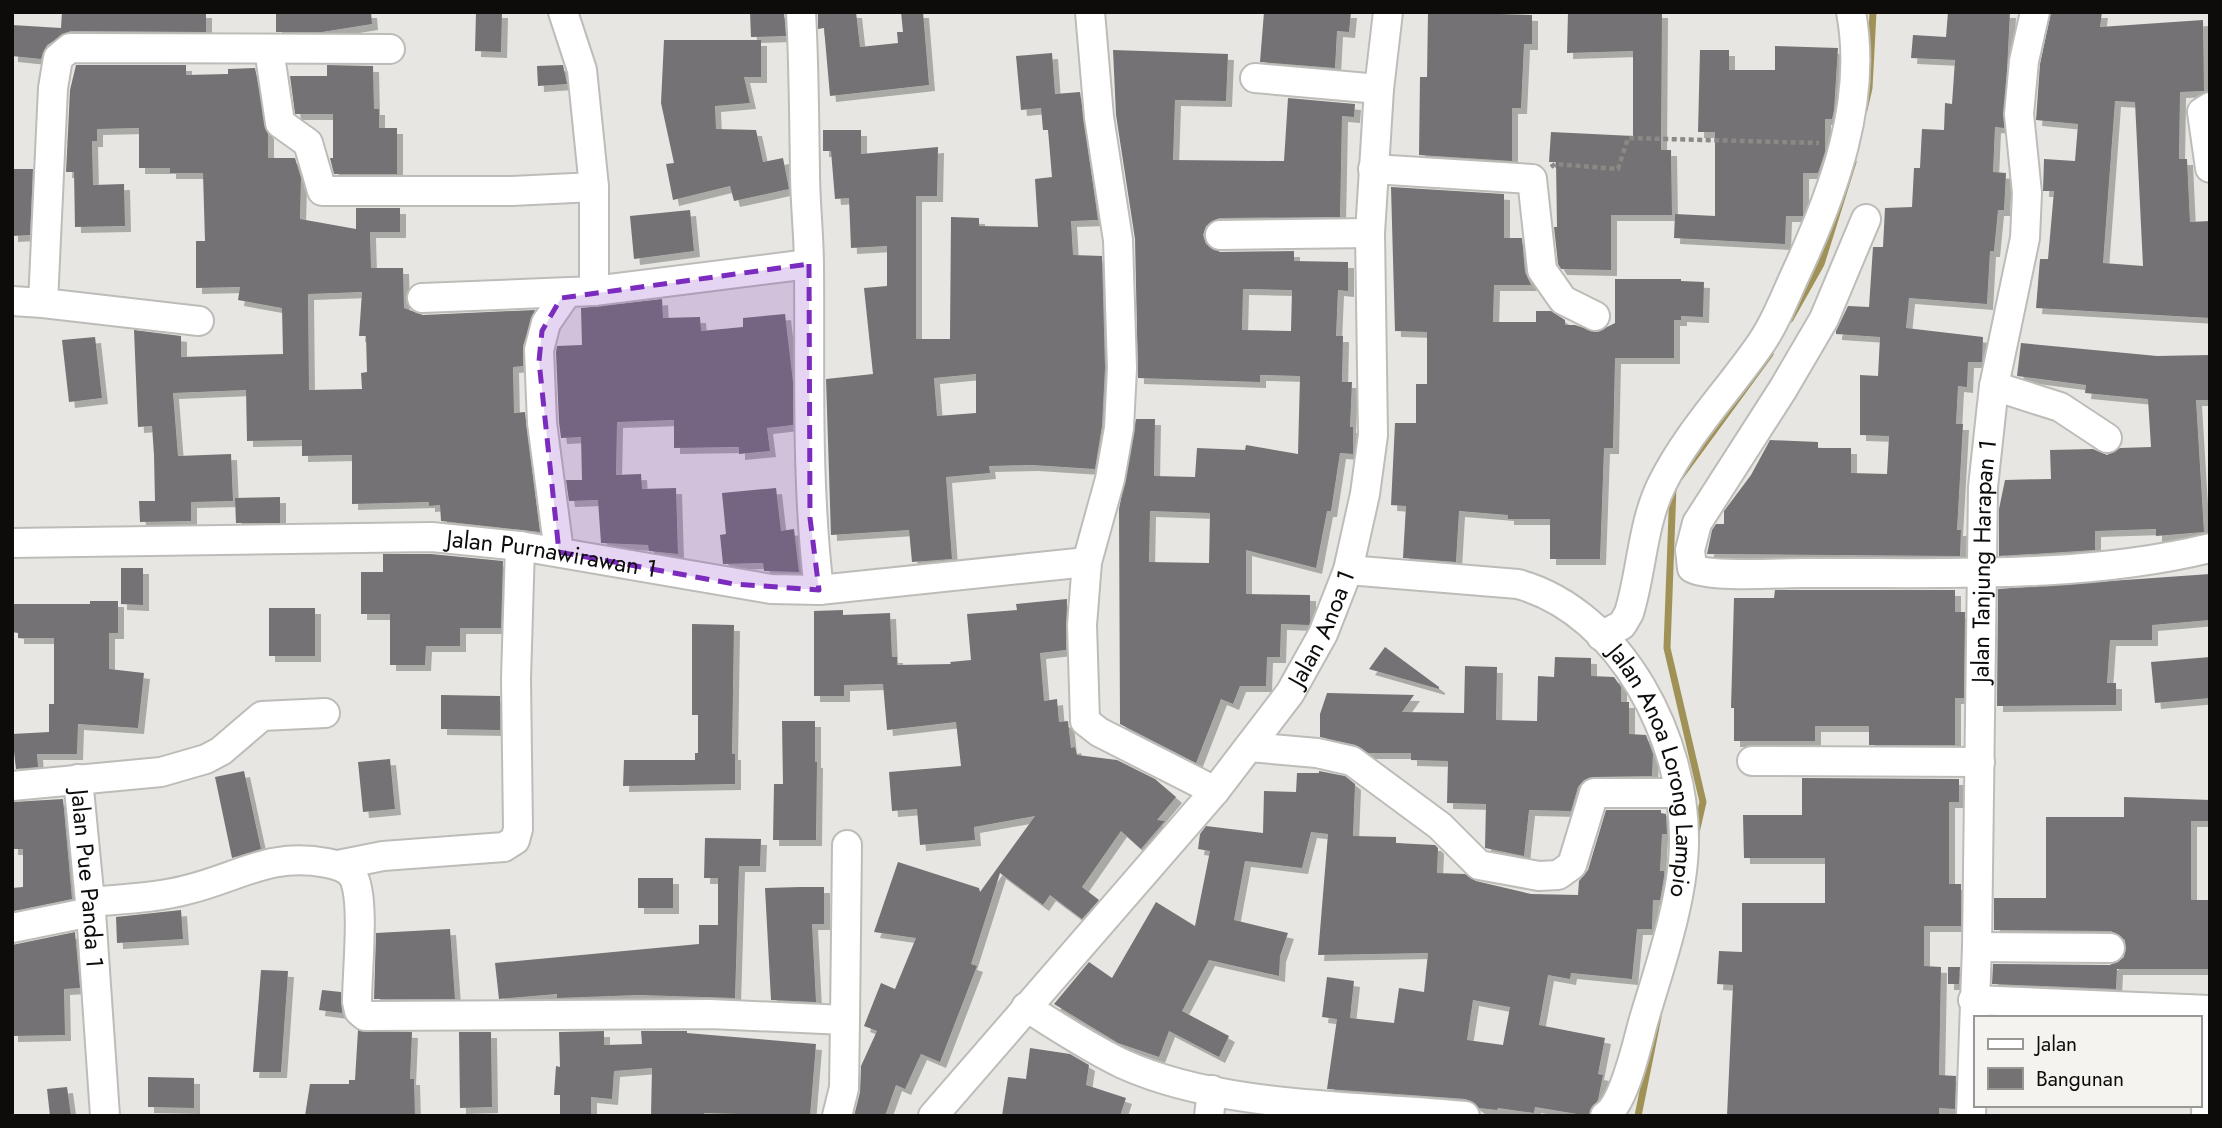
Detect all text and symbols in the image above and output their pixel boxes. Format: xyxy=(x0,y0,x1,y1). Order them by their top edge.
street label: Jalan Tanjung Harapan 1 xyxy=(1962,438,2005,686)
street label: Jalan Purnawirawan 1 xyxy=(442,520,660,586)
street label: Jalan Anoa 1 xyxy=(1278,565,1363,696)
street label: Jalan Anoa Lorong Lampio xyxy=(1598,634,1702,901)
street label: Jalan Pue Panda 1 xyxy=(62,785,113,969)
legend xyxy=(1974,1016,2201,1107)
text: Jalan xyxy=(2033,1029,2077,1059)
text: Bangunan xyxy=(2036,1064,2124,1094)

